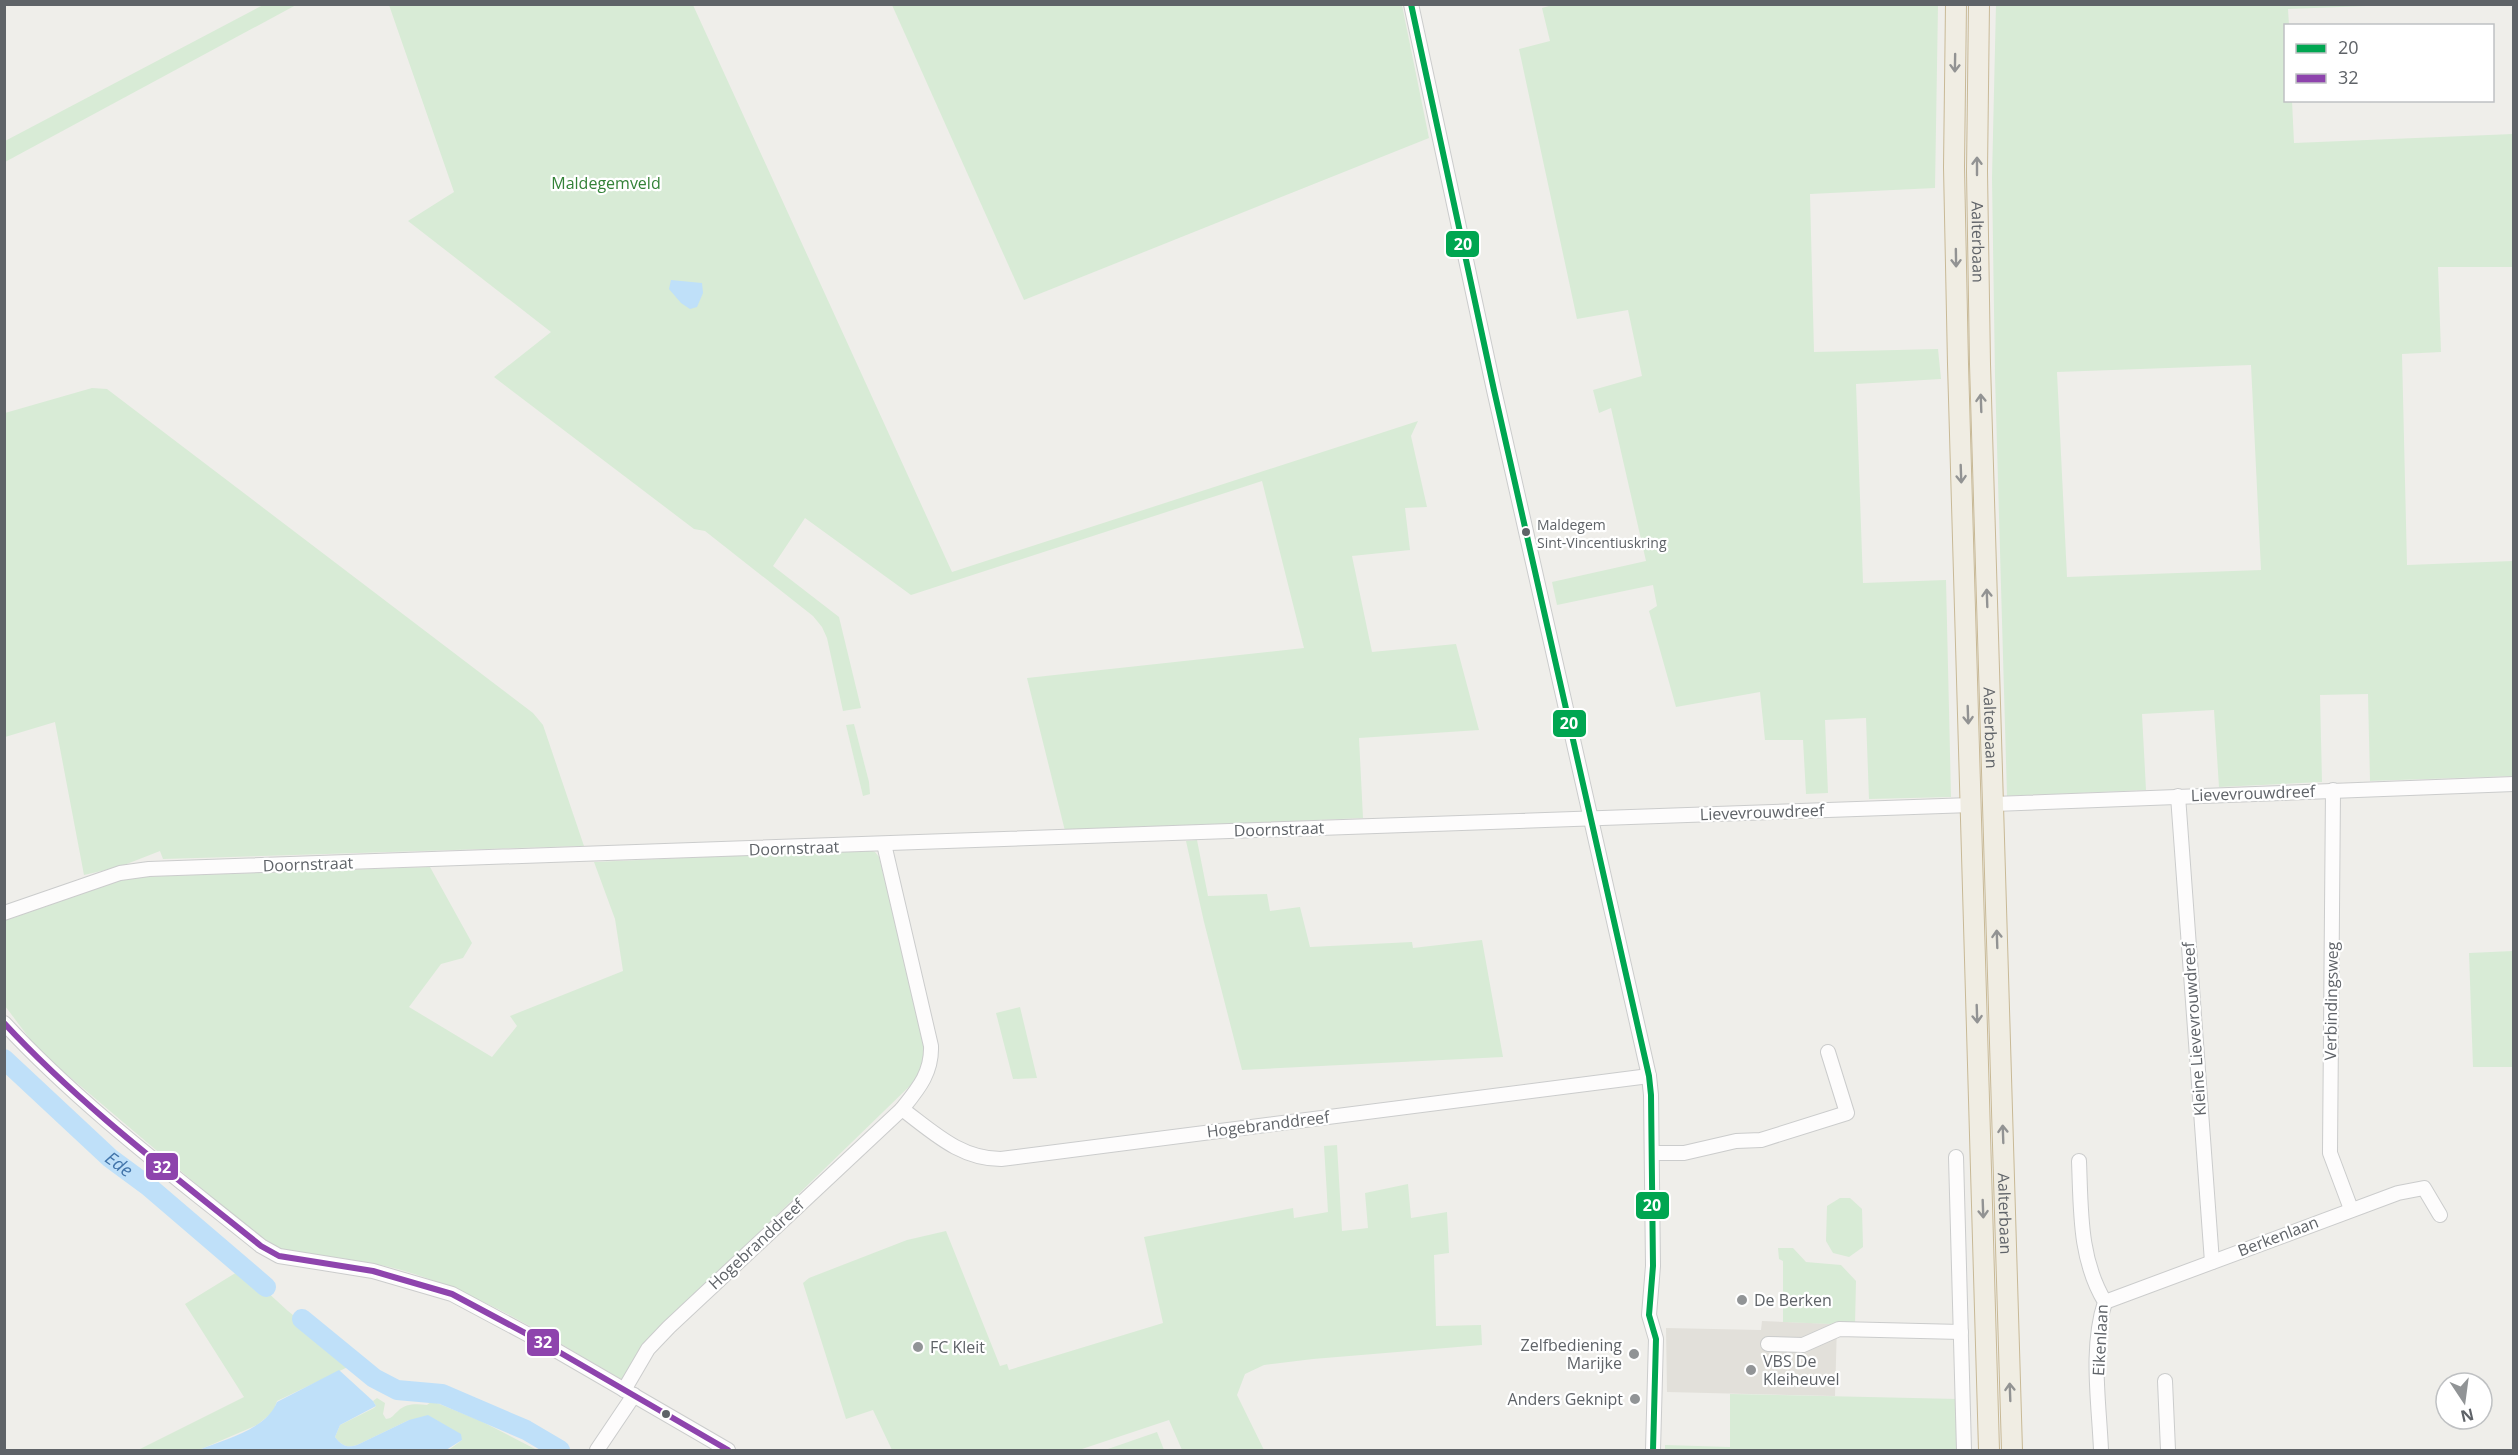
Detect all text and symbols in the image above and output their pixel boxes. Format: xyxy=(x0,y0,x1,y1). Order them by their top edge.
legend xyxy=(2284,24,2494,102)
text: 20 xyxy=(2338,35,2359,59)
one-way arrow xyxy=(1949,52,1961,72)
text: 32 xyxy=(2338,65,2359,89)
one-way arrow xyxy=(1971,156,1983,176)
park label: Maldegemveld xyxy=(551,172,661,194)
street label: Aalterbaan xyxy=(1966,201,1990,283)
line badge: 20 xyxy=(1445,230,1480,258)
text: 20 xyxy=(1454,233,1472,255)
one-way arrow xyxy=(1950,247,1961,267)
one-way arrow xyxy=(1976,393,1987,413)
one-way arrow xyxy=(1955,463,1966,483)
place label: Maldegem Sint-Vincentiuskring xyxy=(1537,515,1667,552)
marker: Maldegem Sint-Vincentiuskring xyxy=(1520,526,1532,538)
one-way arrow xyxy=(1982,588,1993,608)
street label: Aalterbaan xyxy=(1979,687,2003,769)
one-way arrow xyxy=(1962,704,1974,724)
line badge: 20 xyxy=(1552,709,1587,738)
text: 20 xyxy=(1560,712,1578,734)
street label: Lievevrouwdreef xyxy=(2190,780,2317,806)
street label: Lievevrouwdreef xyxy=(1699,799,1826,825)
street label: Doornstraat xyxy=(1233,816,1325,842)
street label: Doornstraat xyxy=(748,835,840,861)
street label: Doornstraat xyxy=(262,851,354,877)
one-way arrow xyxy=(1992,930,2003,950)
street label: Kleine Lievevrouwdreef xyxy=(2177,940,2211,1117)
street label: Verbindingsweg xyxy=(2319,941,2343,1061)
one-way arrow xyxy=(1971,1004,1982,1024)
street label: Hogebranddreef xyxy=(1205,1105,1332,1142)
one-way arrow xyxy=(1997,1125,2008,1145)
water label: Ede xyxy=(101,1146,138,1182)
line badge: 32 xyxy=(145,1152,179,1181)
text: 32 xyxy=(153,1156,171,1178)
street label: Aalterbaan xyxy=(1993,1172,2017,1255)
line badge: 20 xyxy=(1635,1191,1670,1220)
street label: Hogebranddreef xyxy=(703,1193,810,1294)
text: 20 xyxy=(1643,1194,1661,1216)
one-way arrow xyxy=(1977,1199,1988,1219)
street label: Berkenlaan xyxy=(2235,1211,2321,1261)
place label: De Berken xyxy=(1754,1289,1832,1311)
marker: De Berken xyxy=(1735,1293,1749,1307)
street label: Eikenlaan xyxy=(2087,1304,2113,1376)
line badge: 32 xyxy=(526,1328,560,1357)
text: 32 xyxy=(534,1331,552,1353)
place label: Zelfbediening Marijke xyxy=(1521,1334,1622,1374)
place label: FC Kleit xyxy=(930,1336,985,1358)
marker: FC Kleit xyxy=(911,1340,925,1354)
marker: Zelfbediening Marijke xyxy=(1627,1347,1641,1361)
place label: VBS De Kleiheuvel xyxy=(1763,1350,1839,1390)
marker: VBS De Kleiheuvel xyxy=(1744,1363,1758,1377)
north arrow xyxy=(2434,1371,2494,1431)
one-way arrow xyxy=(2004,1383,2016,1403)
place label: Anders Geknipt xyxy=(1508,1388,1623,1410)
marker: Anders Geknipt xyxy=(1628,1392,1642,1406)
text: N xyxy=(2459,1403,2476,1428)
unlabelled marker xyxy=(660,1408,672,1420)

